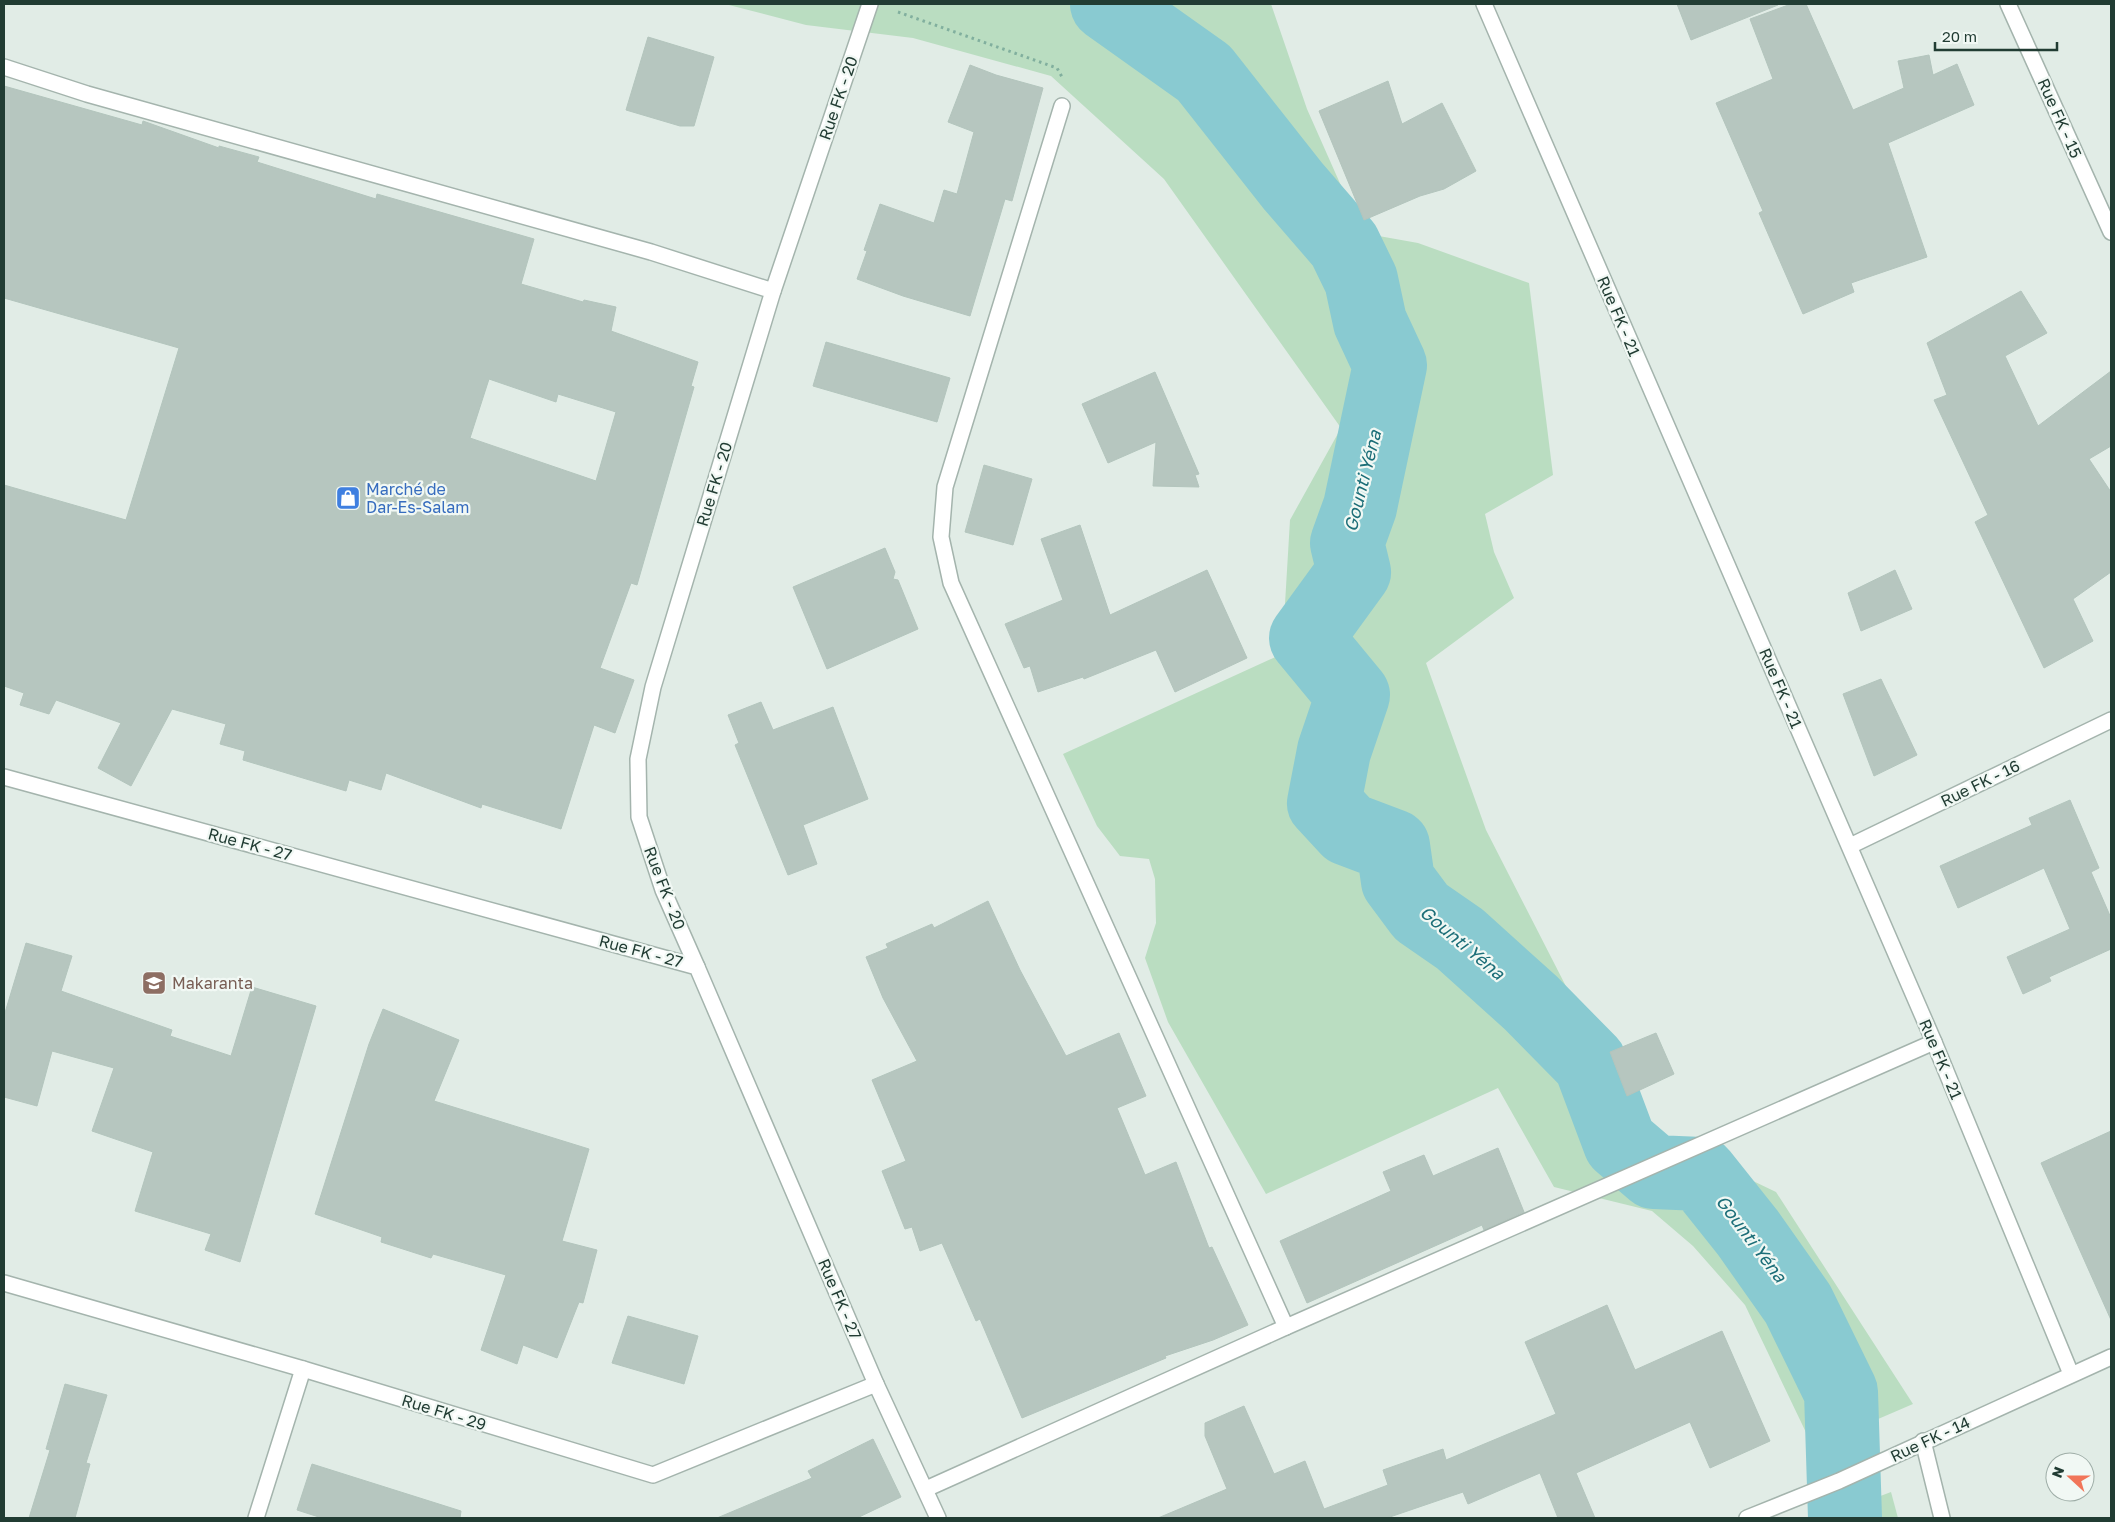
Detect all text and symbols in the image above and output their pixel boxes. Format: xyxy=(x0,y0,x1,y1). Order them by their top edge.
scale bar xyxy=(1935,20,2058,52)
text: 20 m xyxy=(1942,27,1977,45)
street label: Rue FK - 20 xyxy=(814,53,862,143)
street label: Rue FK - 15 xyxy=(2034,75,2086,161)
street label: Rue FK - 21 xyxy=(1593,273,1645,359)
water label: Gounti Yéna xyxy=(1339,427,1385,534)
street label: Rue FK - 20 xyxy=(692,439,736,529)
place label: Marché de Dar-Es-Salam xyxy=(366,479,470,517)
shop icon: Marché de Dar-Es-Salam xyxy=(335,485,361,511)
street label: Rue FK - 21 xyxy=(1755,645,1807,731)
street label: Rue FK - 16 xyxy=(1937,755,2023,811)
street label: Rue FK - 27 xyxy=(206,823,294,865)
street label: Rue FK - 20 xyxy=(640,844,690,932)
water label: Gounti Yéna xyxy=(1416,901,1510,984)
street label: Rue FK - 27 xyxy=(597,930,685,972)
school or university icon: Makaranta xyxy=(141,970,167,996)
place label: Makaranta xyxy=(172,973,253,993)
street label: Rue FK - 21 xyxy=(1915,1016,1967,1102)
water label: Gounti Yéna xyxy=(1712,1190,1792,1287)
street label: Rue FK - 27 xyxy=(814,1256,866,1342)
street label: Rue FK - 29 xyxy=(399,1390,489,1434)
street label: Rue FK - 14 xyxy=(1887,1412,1973,1466)
north arrow xyxy=(2045,1452,2095,1502)
text: N xyxy=(2048,1464,2067,1480)

